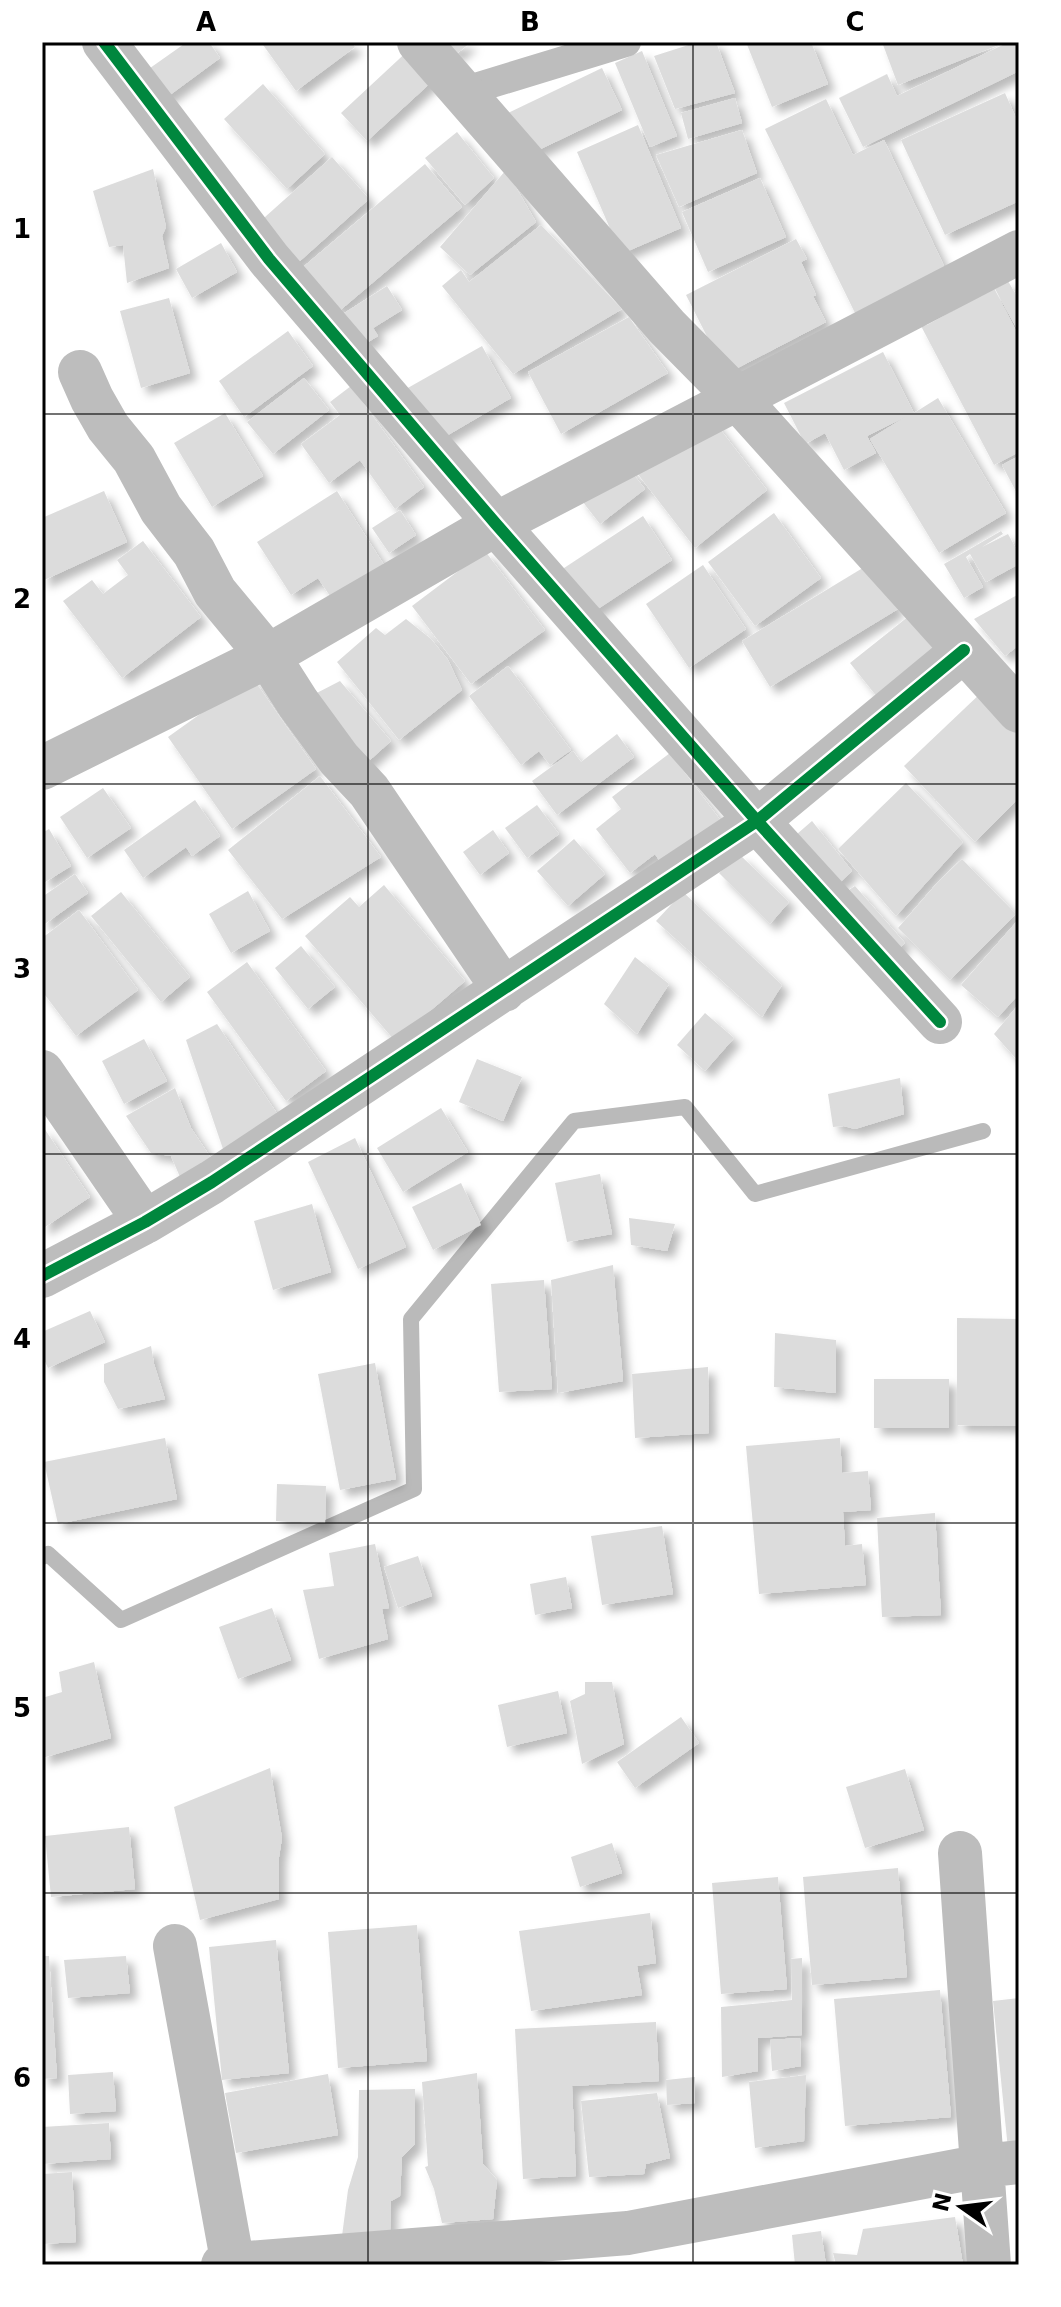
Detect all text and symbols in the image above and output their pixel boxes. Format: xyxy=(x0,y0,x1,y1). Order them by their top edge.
text: A xyxy=(196,7,216,37)
text: B xyxy=(520,7,540,37)
text: C xyxy=(845,7,865,37)
text: 1 xyxy=(13,214,31,244)
text: 2 xyxy=(13,584,31,614)
text: 3 xyxy=(13,954,31,984)
text: 4 xyxy=(13,1324,31,1354)
text: 5 xyxy=(13,1693,31,1723)
text: 6 xyxy=(13,2063,31,2093)
north arrow xyxy=(921,2167,1001,2247)
text: N xyxy=(928,2190,956,2214)

